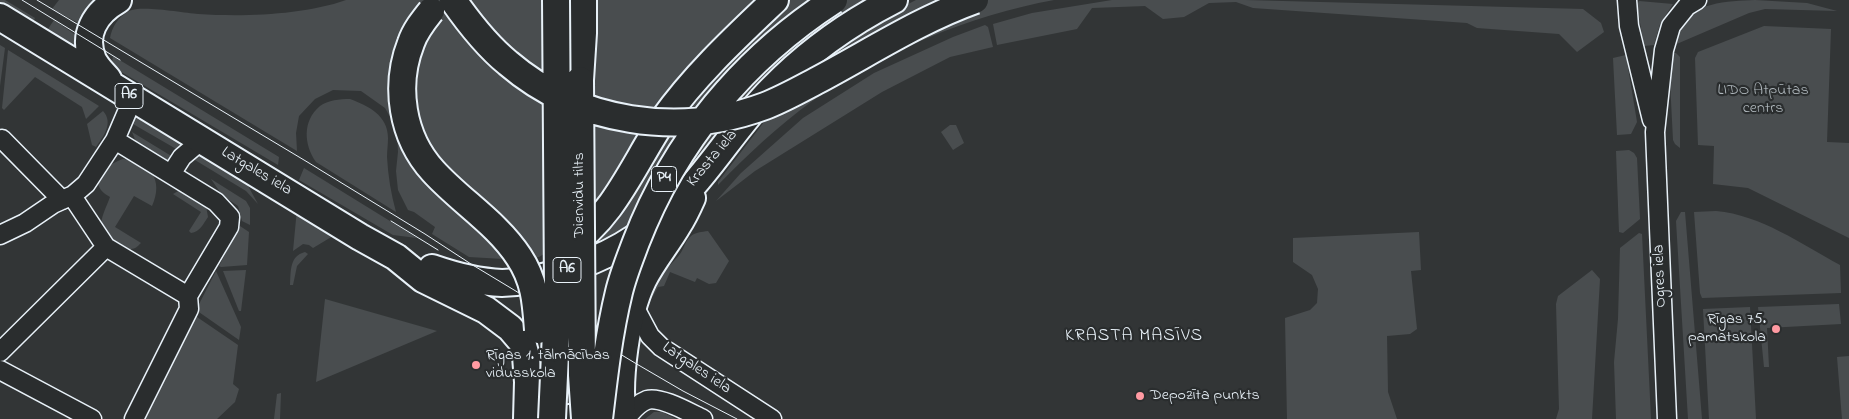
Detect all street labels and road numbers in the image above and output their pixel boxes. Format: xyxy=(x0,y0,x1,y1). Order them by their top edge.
road number: A6 xyxy=(115,84,143,108)
street label: Krasta iela xyxy=(684,126,742,192)
street label: Latgales iela xyxy=(217,143,295,201)
street label: Dienvidu tilts xyxy=(570,152,590,238)
road number: P4 xyxy=(652,166,676,192)
street label: Ogres iela xyxy=(1650,244,1672,308)
road number: A6 xyxy=(553,258,581,282)
street label: Latgales iela xyxy=(658,339,734,399)

